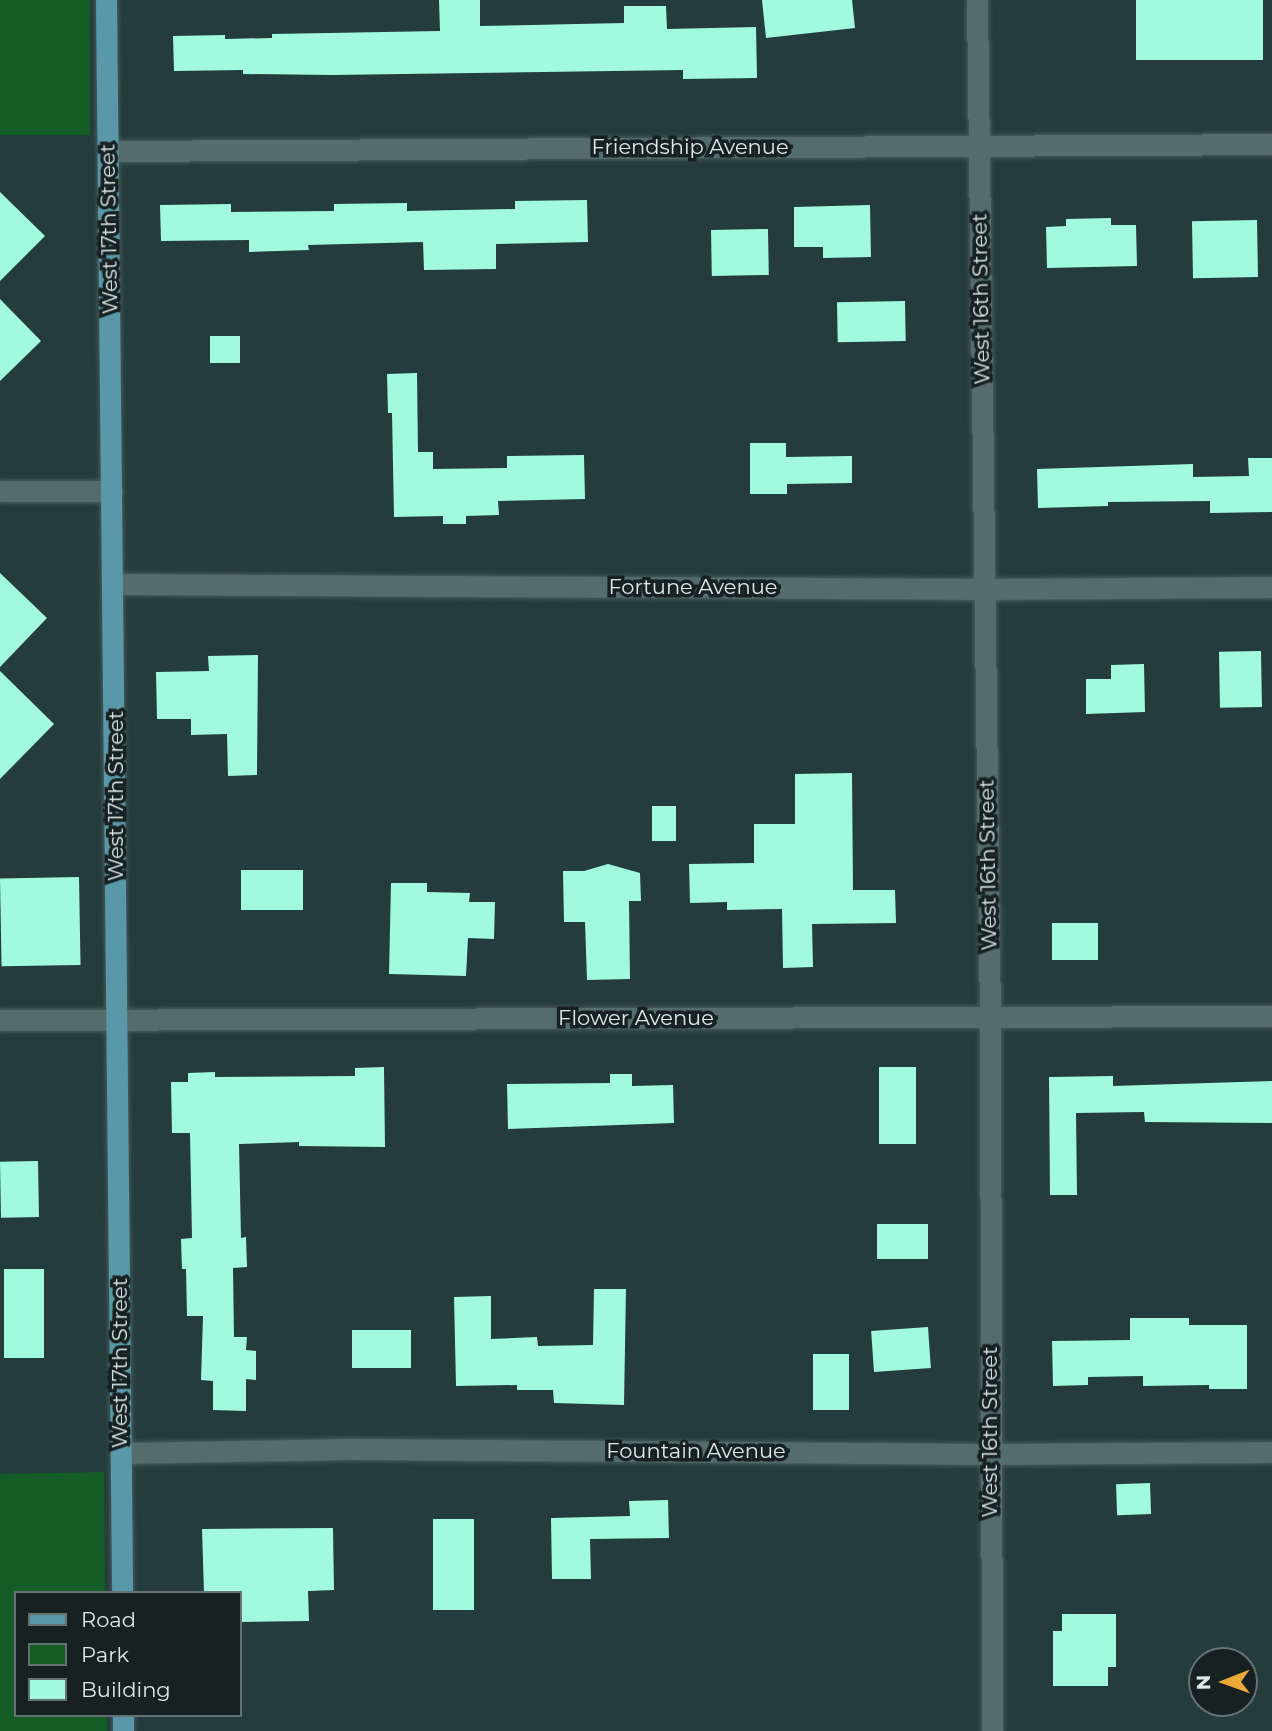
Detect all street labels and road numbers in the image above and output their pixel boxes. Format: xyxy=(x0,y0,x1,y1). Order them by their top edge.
street label: Friendship Avenue xyxy=(591,134,789,160)
street label: West 17th Street xyxy=(95,144,123,314)
street label: West 16th Street xyxy=(967,213,995,385)
street label: Fortune Avenue xyxy=(608,574,778,600)
street label: West 17th Street xyxy=(103,711,129,881)
street label: West 16th Street xyxy=(974,779,1002,951)
street label: Flower Avenue xyxy=(558,1005,714,1031)
street label: West 17th Street xyxy=(107,1278,133,1448)
street label: West 16th Street xyxy=(977,1346,1003,1518)
street label: Fountain Avenue xyxy=(606,1438,786,1464)

